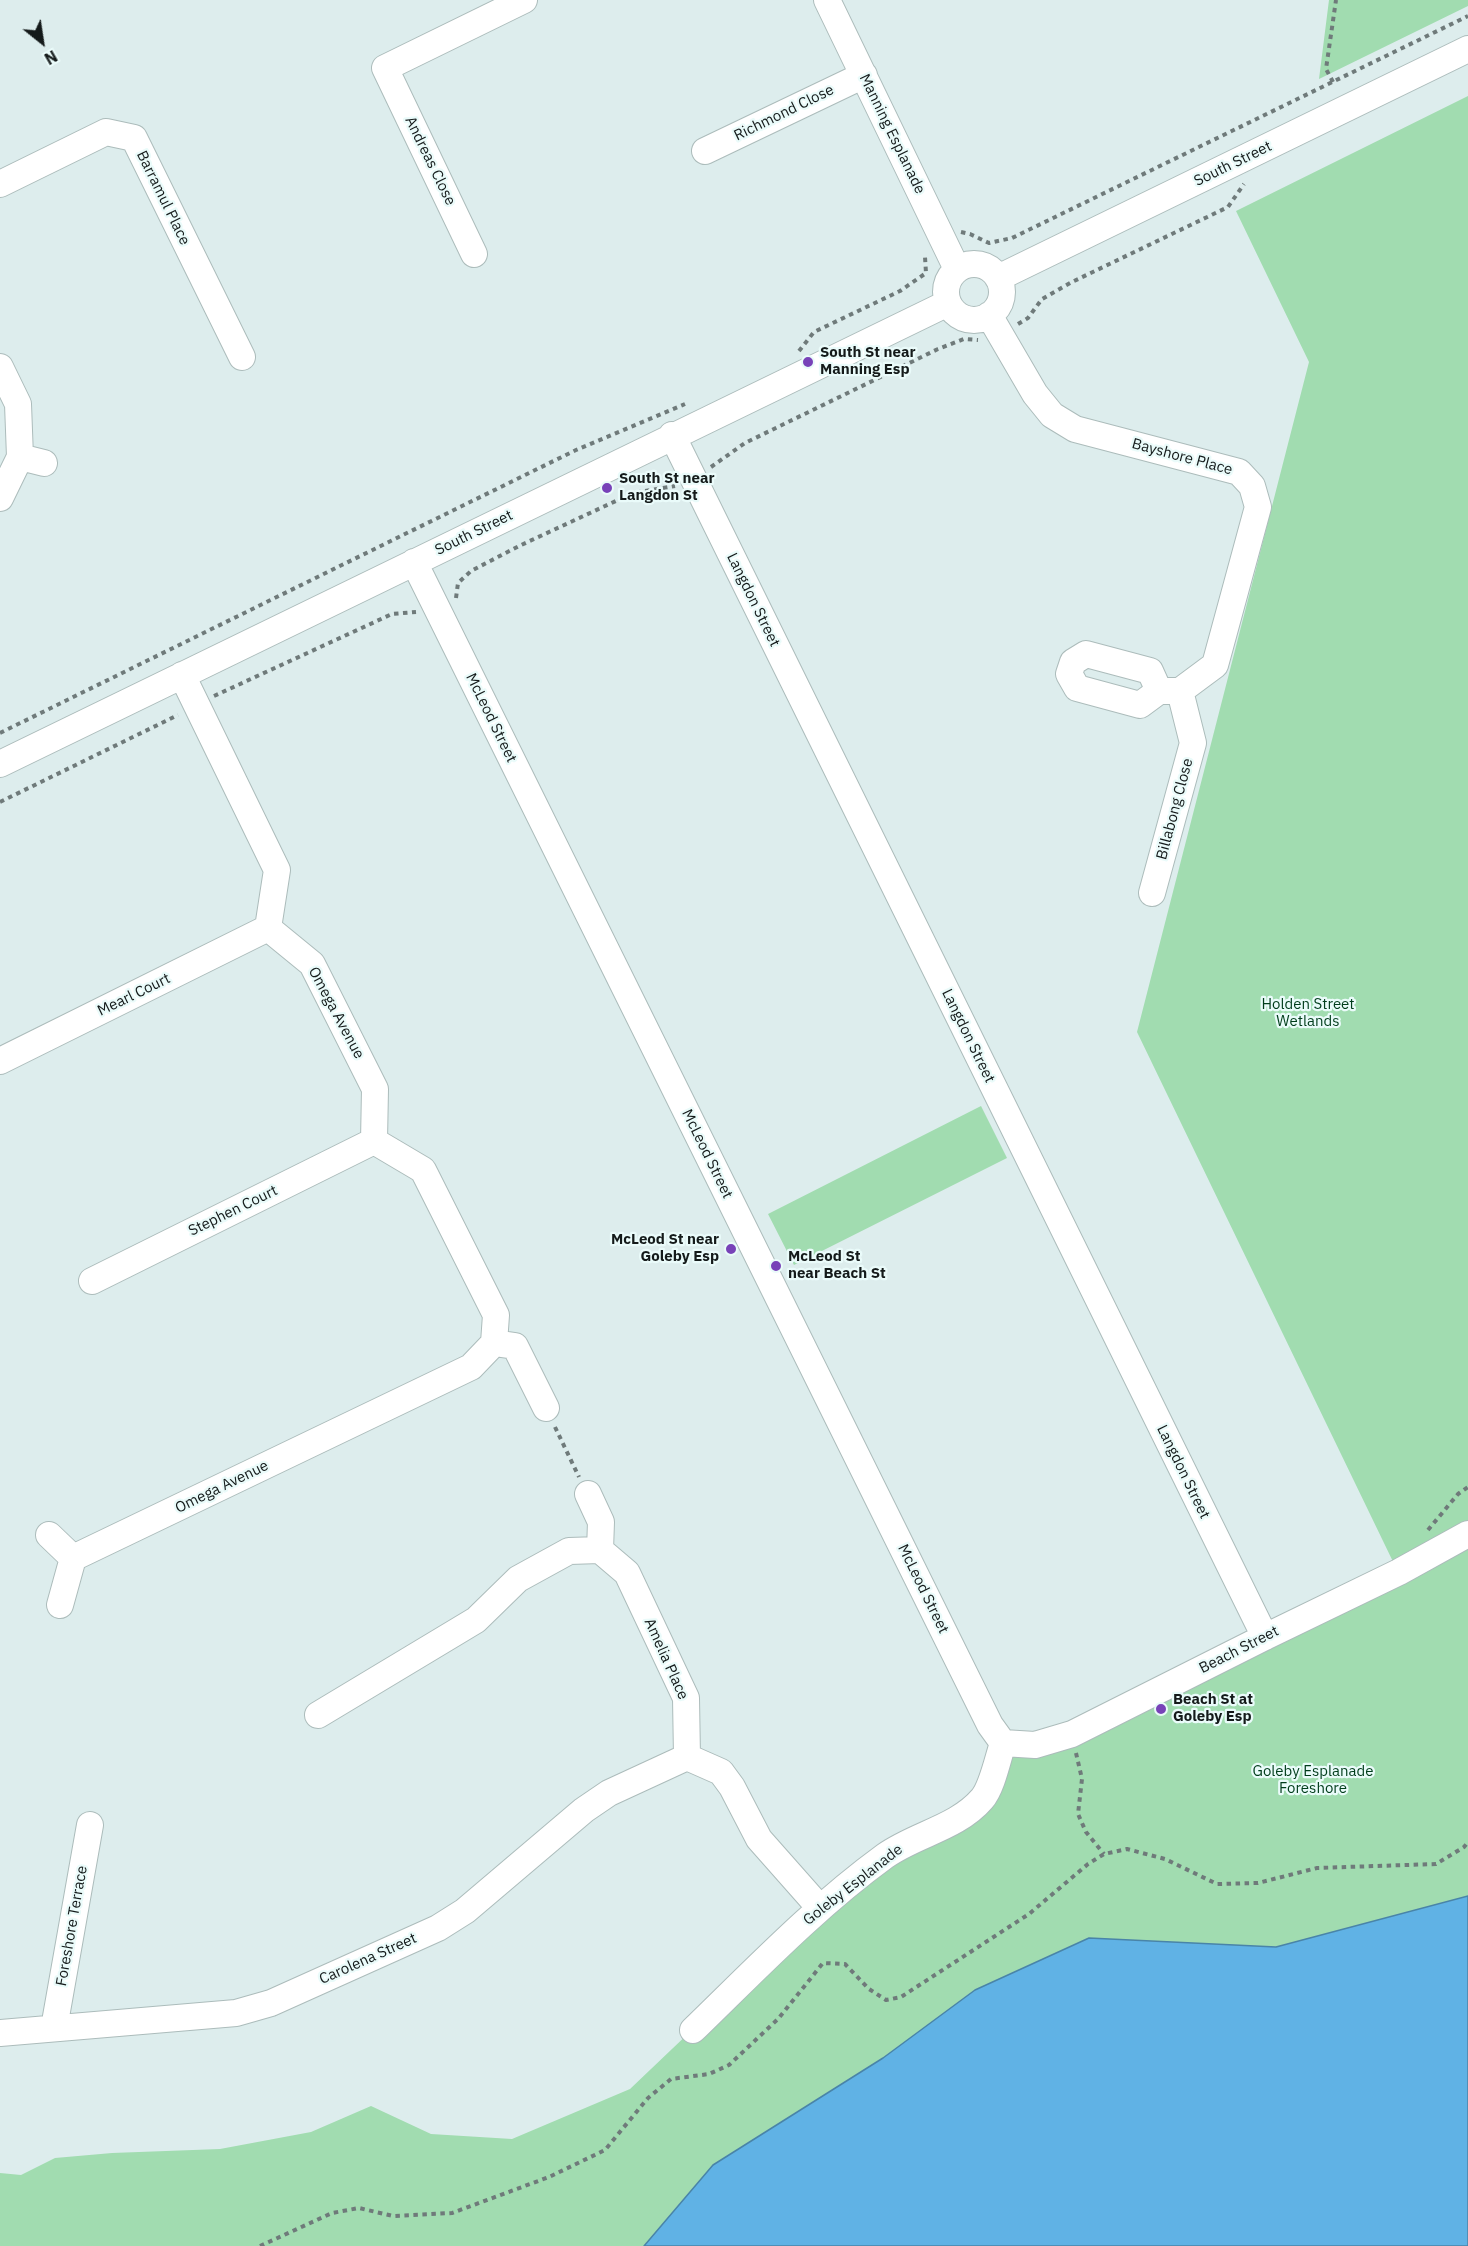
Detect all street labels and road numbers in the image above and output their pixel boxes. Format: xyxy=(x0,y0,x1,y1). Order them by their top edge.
street label: Manning Esplanade xyxy=(855,71,929,197)
street label: Richmond Close xyxy=(731,81,837,145)
street label: Andreas Close xyxy=(401,114,459,208)
street label: South Street xyxy=(1191,137,1275,191)
street label: Barramul Place xyxy=(132,148,194,248)
street label: Bayshore Place xyxy=(1130,435,1234,479)
street label: South Street xyxy=(432,506,516,560)
street label: Langdon Street xyxy=(723,550,783,650)
street label: McLeod Street xyxy=(462,670,520,766)
street label: Billabong Close xyxy=(1153,756,1197,862)
street label: Omega Avenue xyxy=(304,964,368,1062)
street label: Mearl Court xyxy=(95,970,173,1020)
street label: Langdon Street xyxy=(938,986,998,1086)
street label: McLeod Street xyxy=(678,1106,736,1202)
street label: Stephen Court xyxy=(186,1182,280,1240)
street label: Langdon Street xyxy=(1153,1422,1213,1522)
street label: Omega Avenue xyxy=(172,1457,272,1517)
street label: McLeod Street xyxy=(894,1541,952,1637)
street label: Amelia Place xyxy=(640,1616,692,1702)
street label: Beach Street xyxy=(1196,1622,1282,1678)
street label: Goleby Esplanade xyxy=(800,1841,906,1929)
street label: Foreshore Terrace xyxy=(53,1864,91,1988)
street label: Carolena Street xyxy=(317,1929,419,1989)

